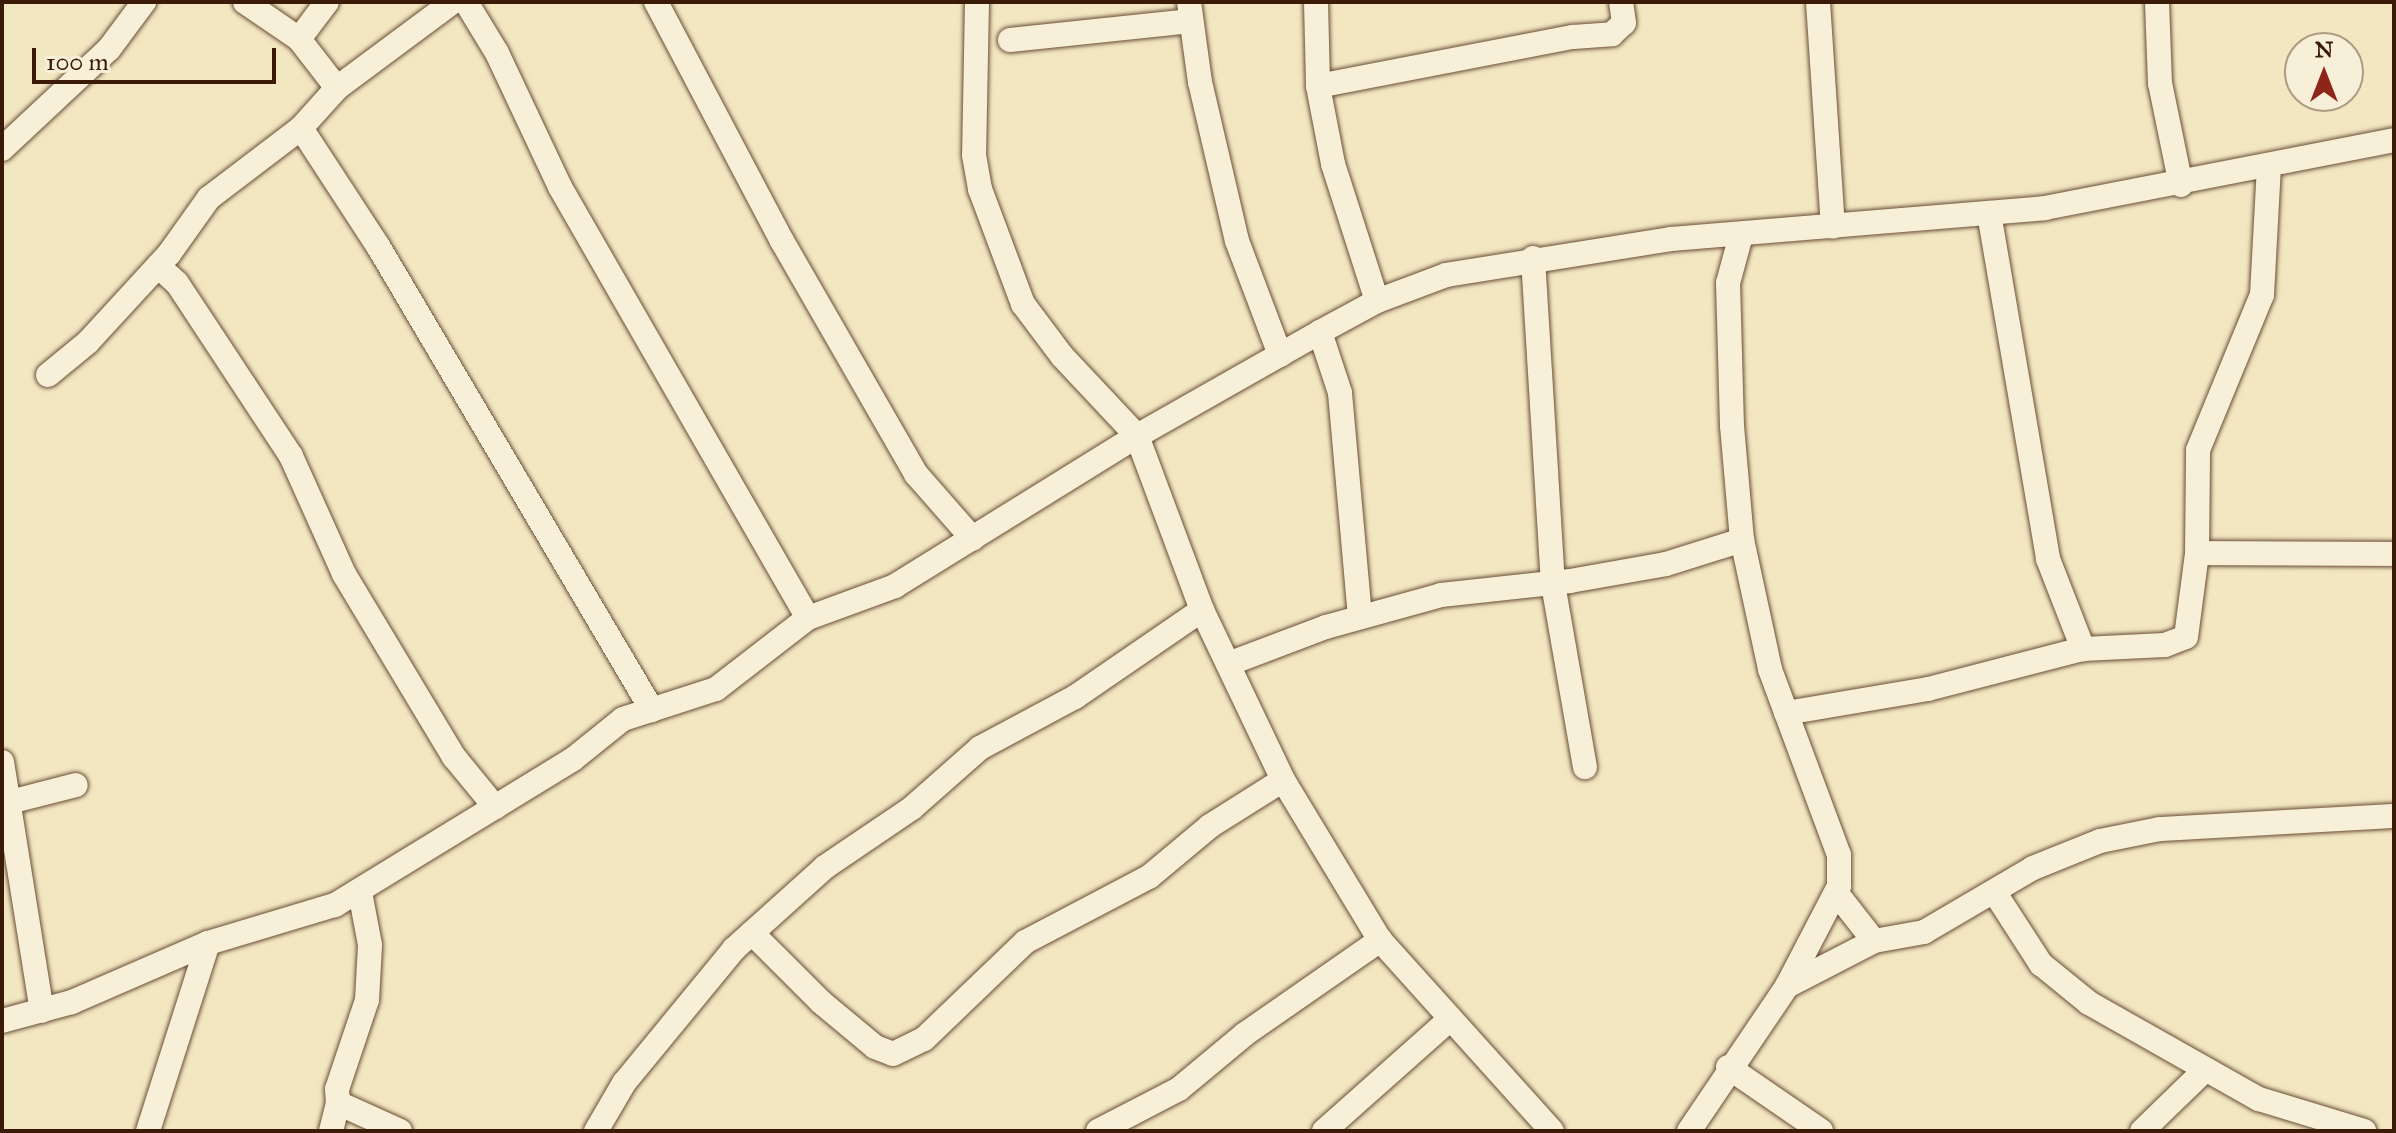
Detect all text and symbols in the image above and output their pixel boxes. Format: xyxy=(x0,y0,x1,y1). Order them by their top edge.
scale bar xyxy=(36,32,280,82)
north arrow xyxy=(2284,32,2364,112)
text: N xyxy=(2315,36,2333,63)
text: 100 m xyxy=(46,47,109,77)

